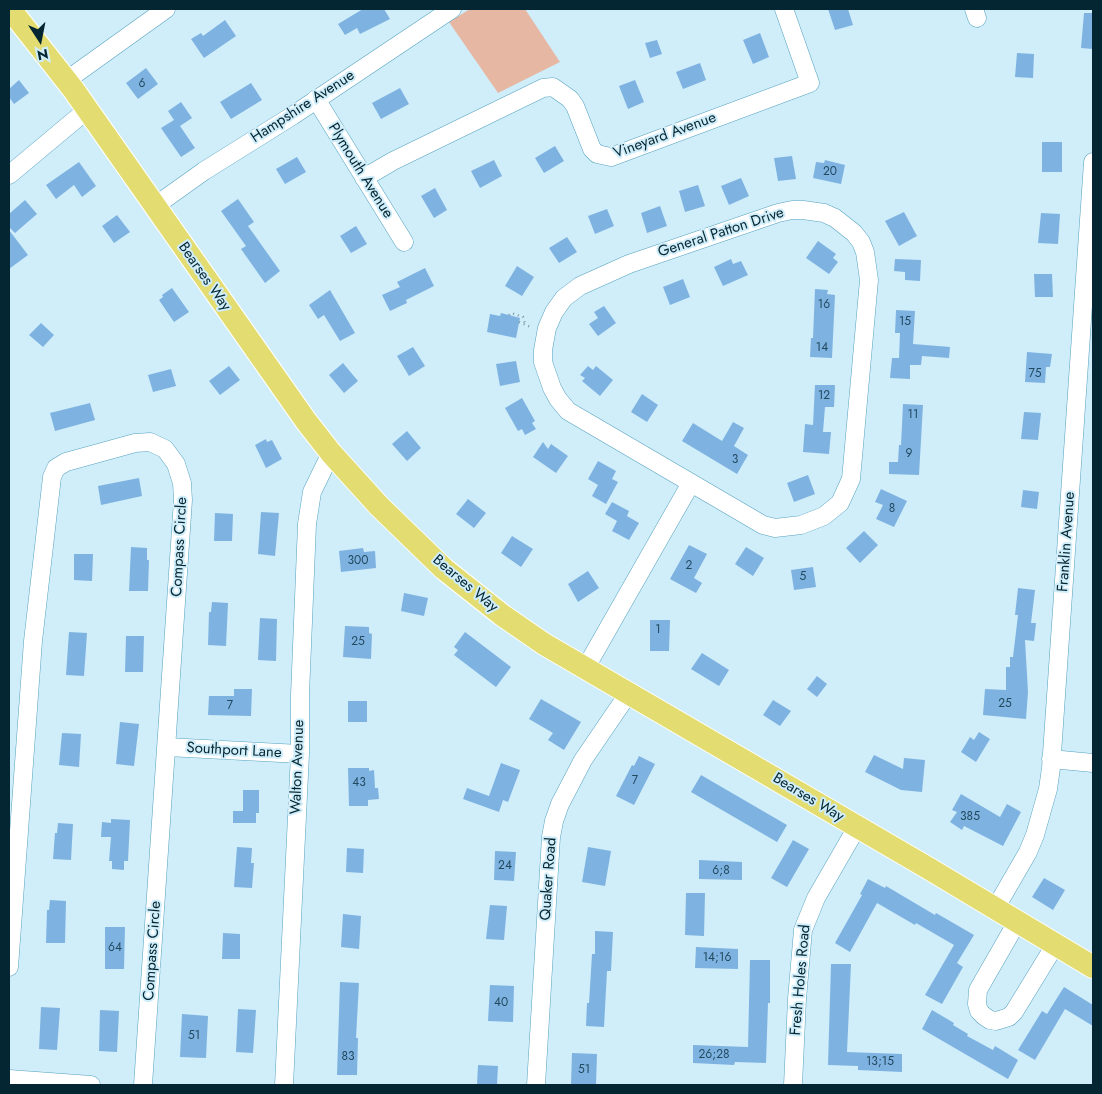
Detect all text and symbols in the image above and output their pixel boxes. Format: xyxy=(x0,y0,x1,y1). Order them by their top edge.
north arrow xyxy=(15,15,65,65)
text: N xyxy=(35,44,50,66)
street label: Hampshire Avenue xyxy=(248,67,358,147)
house number: 6 xyxy=(139,77,145,91)
street label: Vineyard Avenue xyxy=(611,109,719,163)
street label: Plymouth Avenue xyxy=(324,120,396,222)
house number: 20 xyxy=(823,165,837,179)
street label: General Patton Drive xyxy=(656,204,786,262)
street label: Bearses Way xyxy=(174,239,234,315)
house number: 16 xyxy=(818,298,830,312)
house number: 15 xyxy=(899,315,911,329)
house number: 14 xyxy=(816,341,828,355)
house number: 75 xyxy=(1028,367,1042,381)
house number: 12 xyxy=(818,389,830,403)
house number: 11 xyxy=(908,408,918,422)
house number: 9 xyxy=(906,447,912,461)
house number: 3 xyxy=(732,453,738,467)
street label: Franklin Avenue xyxy=(1055,491,1079,593)
street label: Compass Circle xyxy=(168,497,192,597)
house number: 8 xyxy=(889,502,895,516)
street label: Bearses Way xyxy=(429,551,501,617)
house number: 300 xyxy=(348,554,368,568)
house number: 2 xyxy=(686,559,692,573)
house number: 5 xyxy=(800,570,806,584)
house number: 1 xyxy=(655,623,661,637)
house number: 25 xyxy=(351,635,365,649)
house number: 25 xyxy=(998,697,1012,711)
house number: 7 xyxy=(227,699,233,713)
street label: Walton Avenue xyxy=(287,719,309,815)
street label: Southport Lane xyxy=(186,740,282,762)
street label: Bearses Way xyxy=(769,770,847,826)
house number: 7 xyxy=(632,774,638,788)
house number: 43 xyxy=(352,776,366,790)
house number: 385 xyxy=(960,810,980,824)
street label: Quaker Road xyxy=(537,837,561,921)
house number: 24 xyxy=(498,859,512,873)
house number: 6;8 xyxy=(712,864,730,878)
street label: Compass Circle xyxy=(141,901,165,1001)
street label: Fresh Holes Road xyxy=(787,924,815,1036)
house number: 64 xyxy=(108,941,122,955)
house number: 14;16 xyxy=(703,951,731,965)
house number: 40 xyxy=(494,996,508,1010)
house number: 51 xyxy=(188,1029,200,1043)
house number: 26;28 xyxy=(698,1048,730,1062)
house number: 83 xyxy=(341,1050,355,1064)
house number: 13;15 xyxy=(866,1055,894,1069)
house number: 51 xyxy=(578,1063,590,1077)

